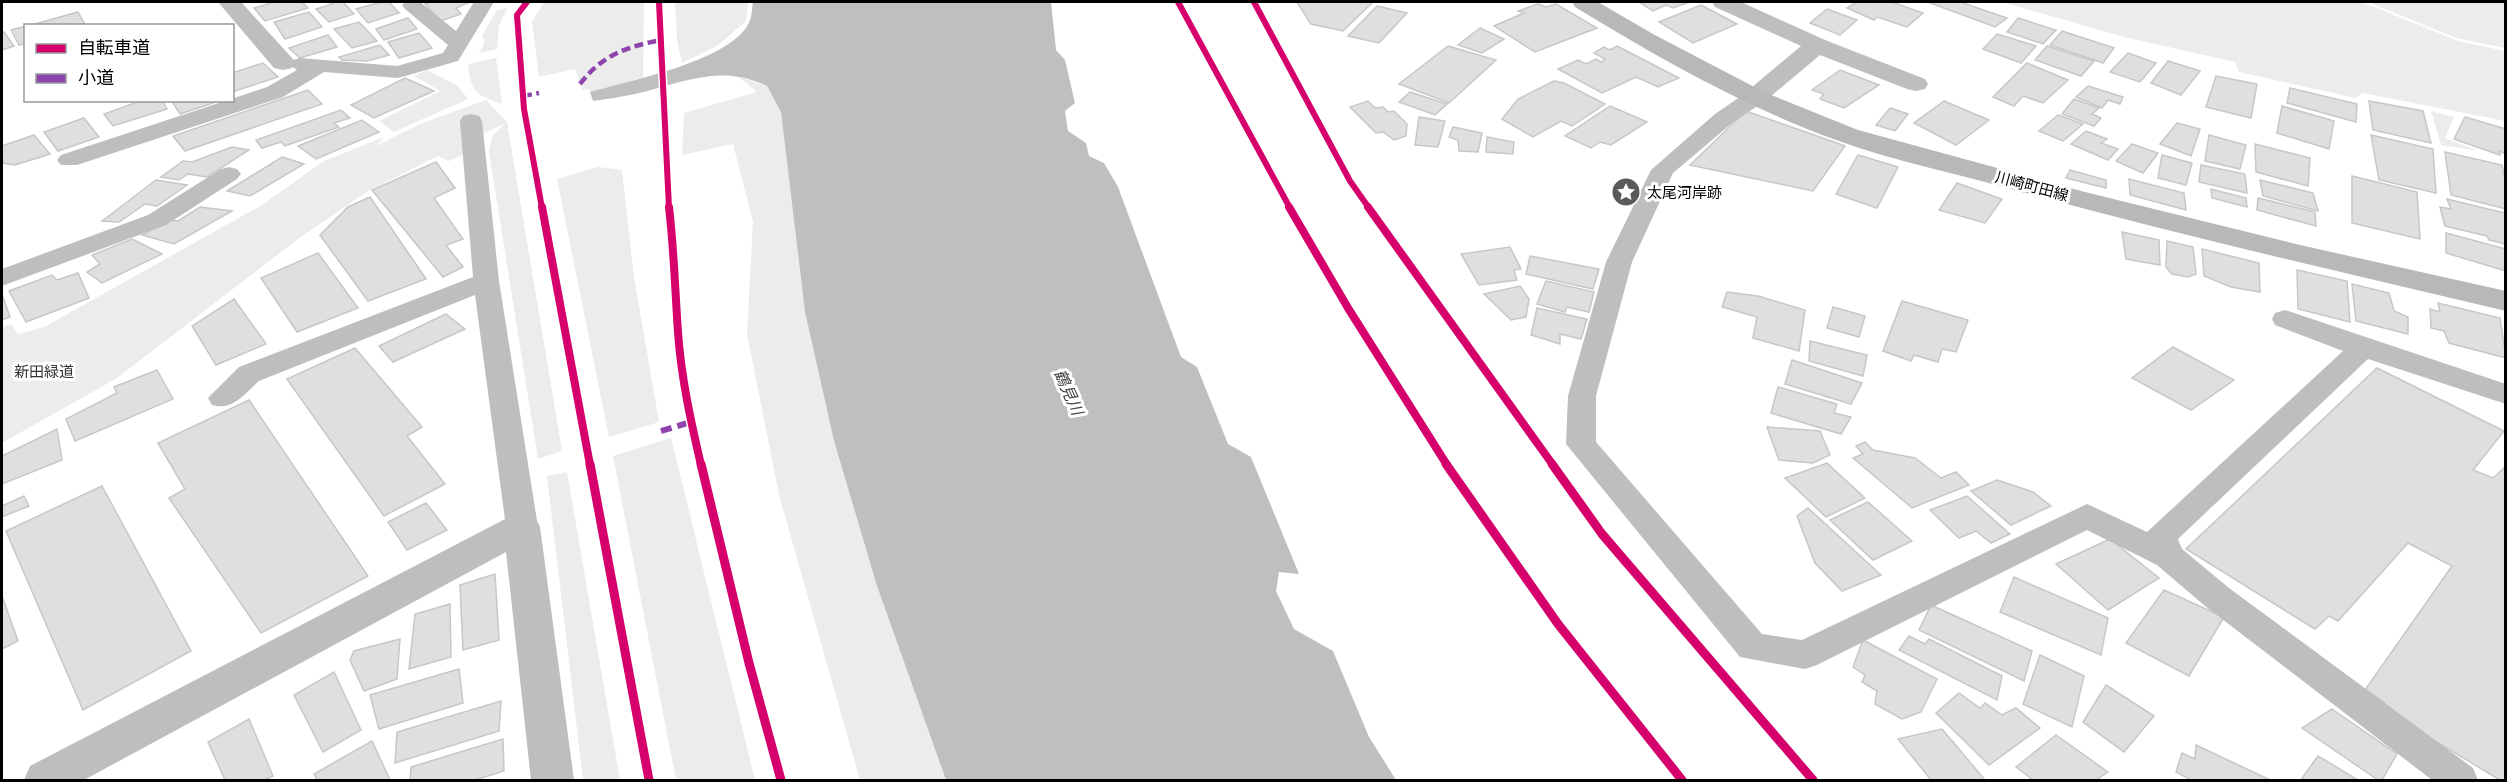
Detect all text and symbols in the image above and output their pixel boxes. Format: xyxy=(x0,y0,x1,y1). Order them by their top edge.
legend xyxy=(24,24,234,102)
text: 自転車道 xyxy=(78,35,150,59)
text: 小道 xyxy=(78,65,114,89)
street label: 川崎町田線 xyxy=(1993,166,2071,206)
place icon: 太尾河岸跡 xyxy=(1610,176,1642,208)
place label: 太尾河岸跡 xyxy=(1647,182,1722,203)
park label: 新田緑道 xyxy=(14,361,74,382)
water label: 鶴見川 xyxy=(1049,366,1090,420)

